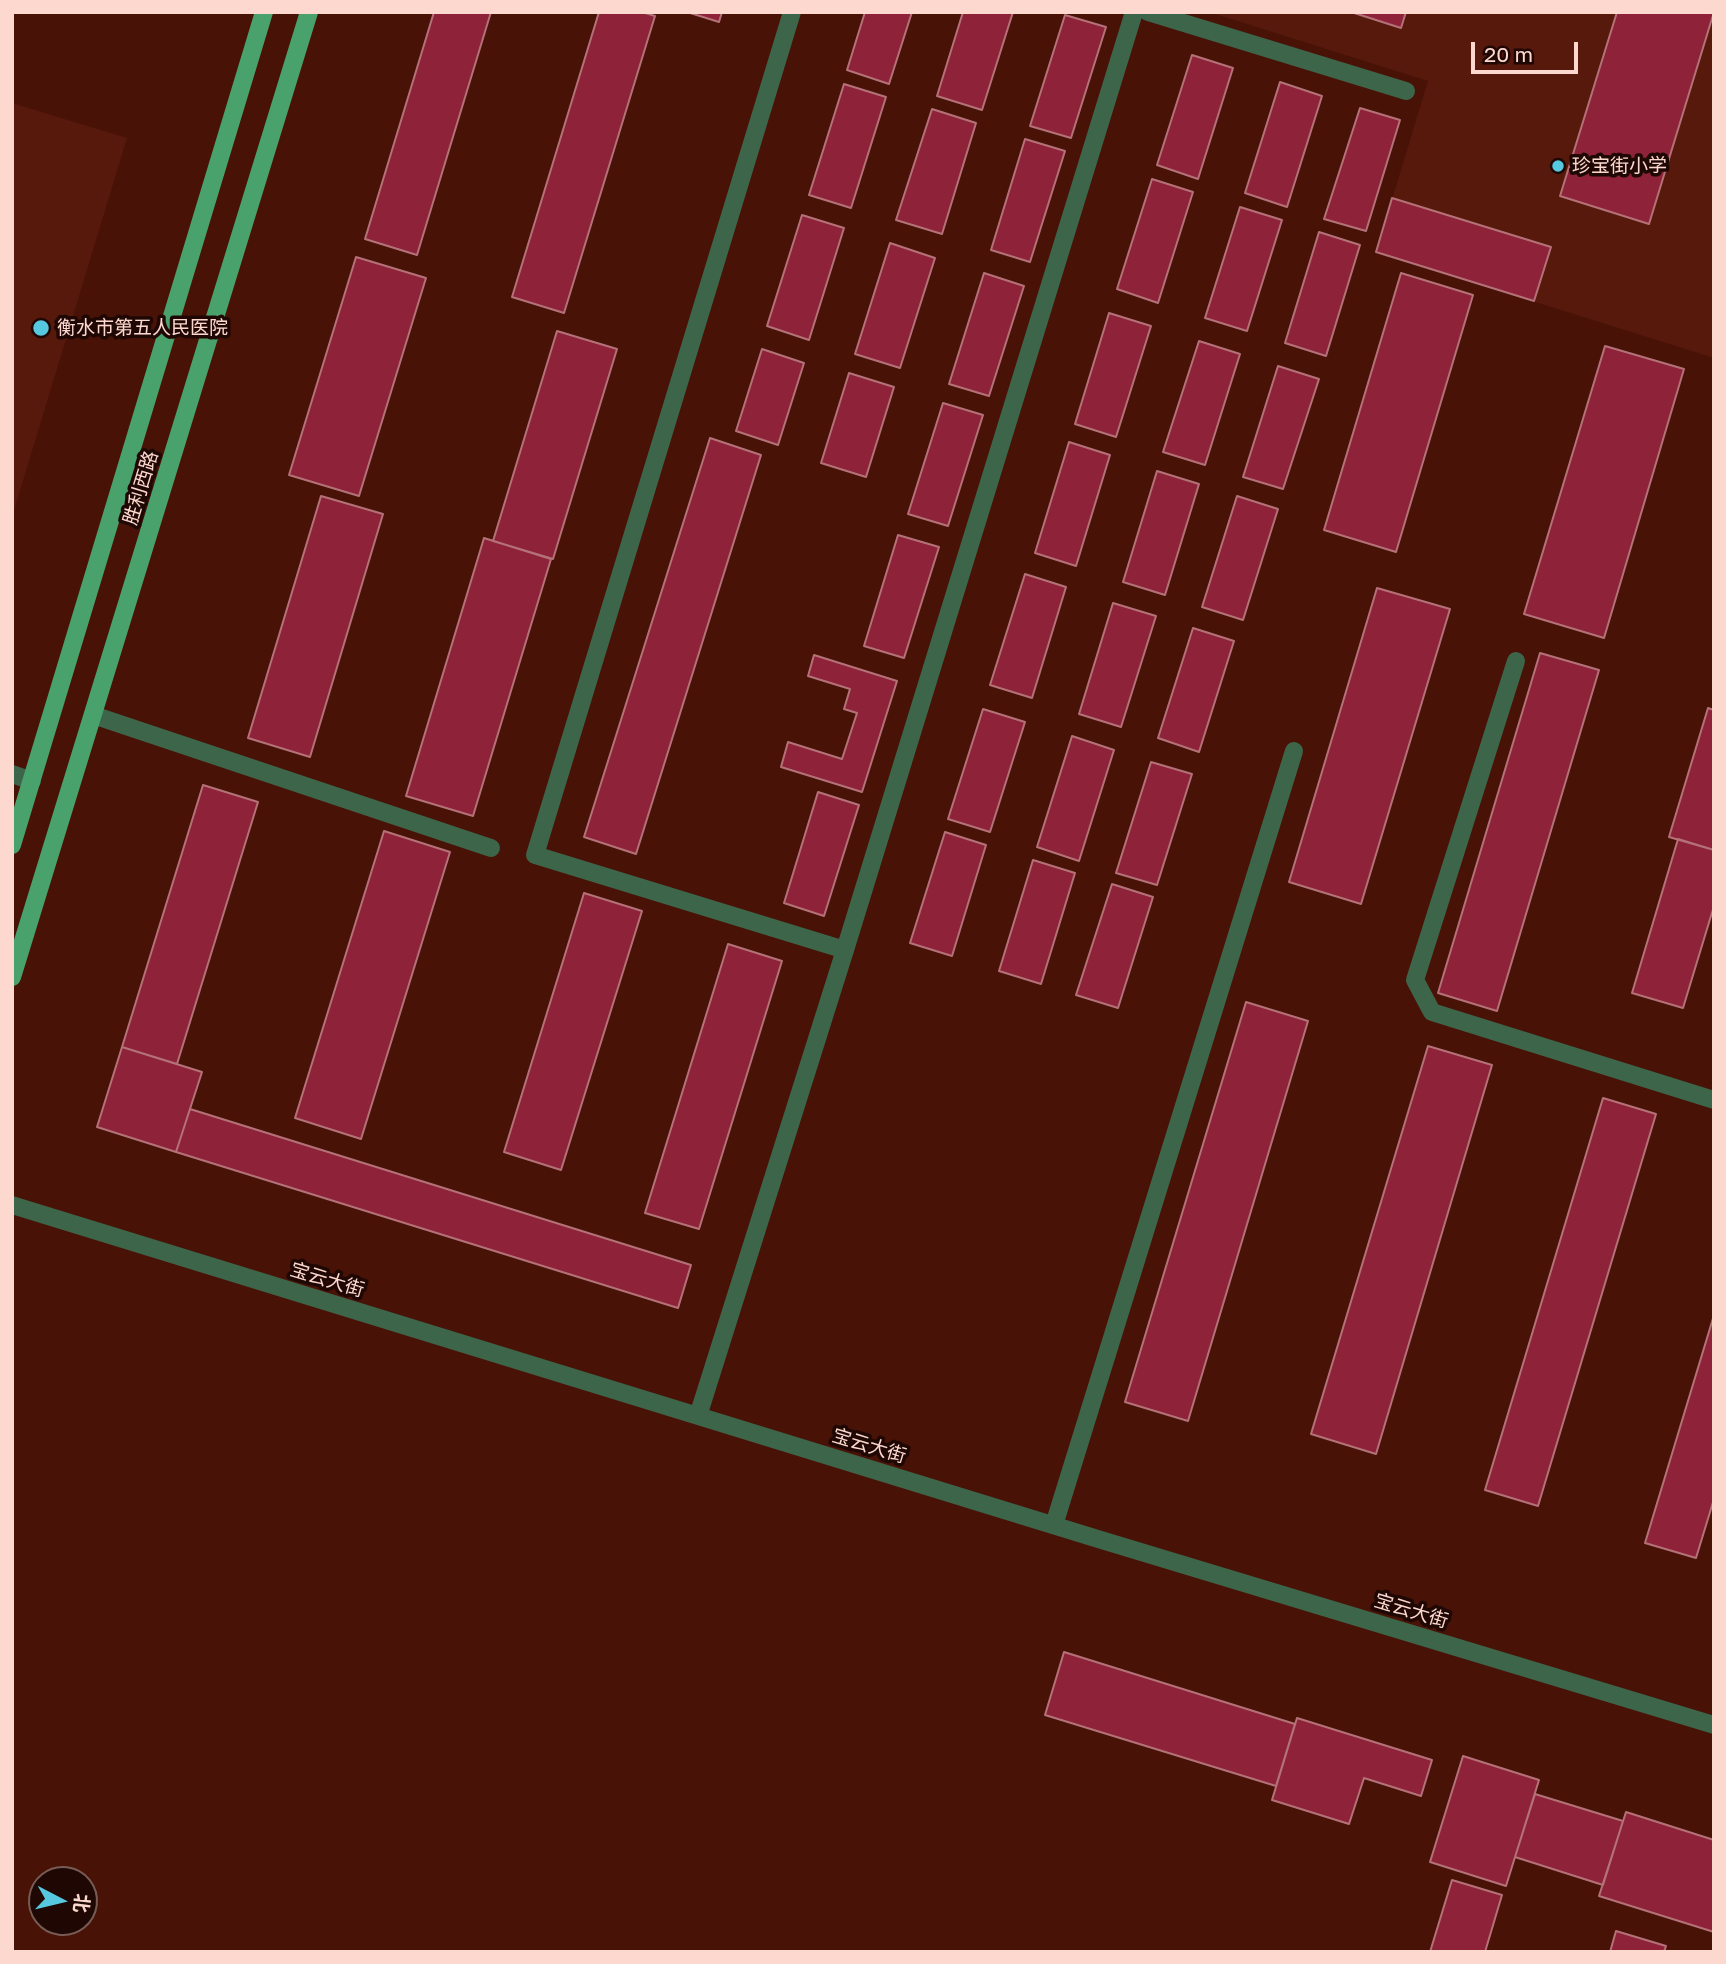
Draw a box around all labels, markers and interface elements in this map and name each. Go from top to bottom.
scale bar [1474,28,1581,72]
text: 20 m [1484,41,1533,67]
place label: 珍宝街小学 [1572,155,1667,177]
marker: 珍宝街小学 [1550,158,1566,174]
place label: 衡水市第五人民医院 [57,317,228,339]
marker: 衡水市第五人民医院 [31,318,51,338]
street label: 胜利西路 [119,448,163,528]
street label: 宝云大街 [287,1258,367,1302]
street label: 宝云大街 [829,1424,909,1468]
street label: 宝云大街 [1371,1589,1451,1633]
north arrow [28,1866,98,1936]
text: 北 [70,1893,95,1914]

